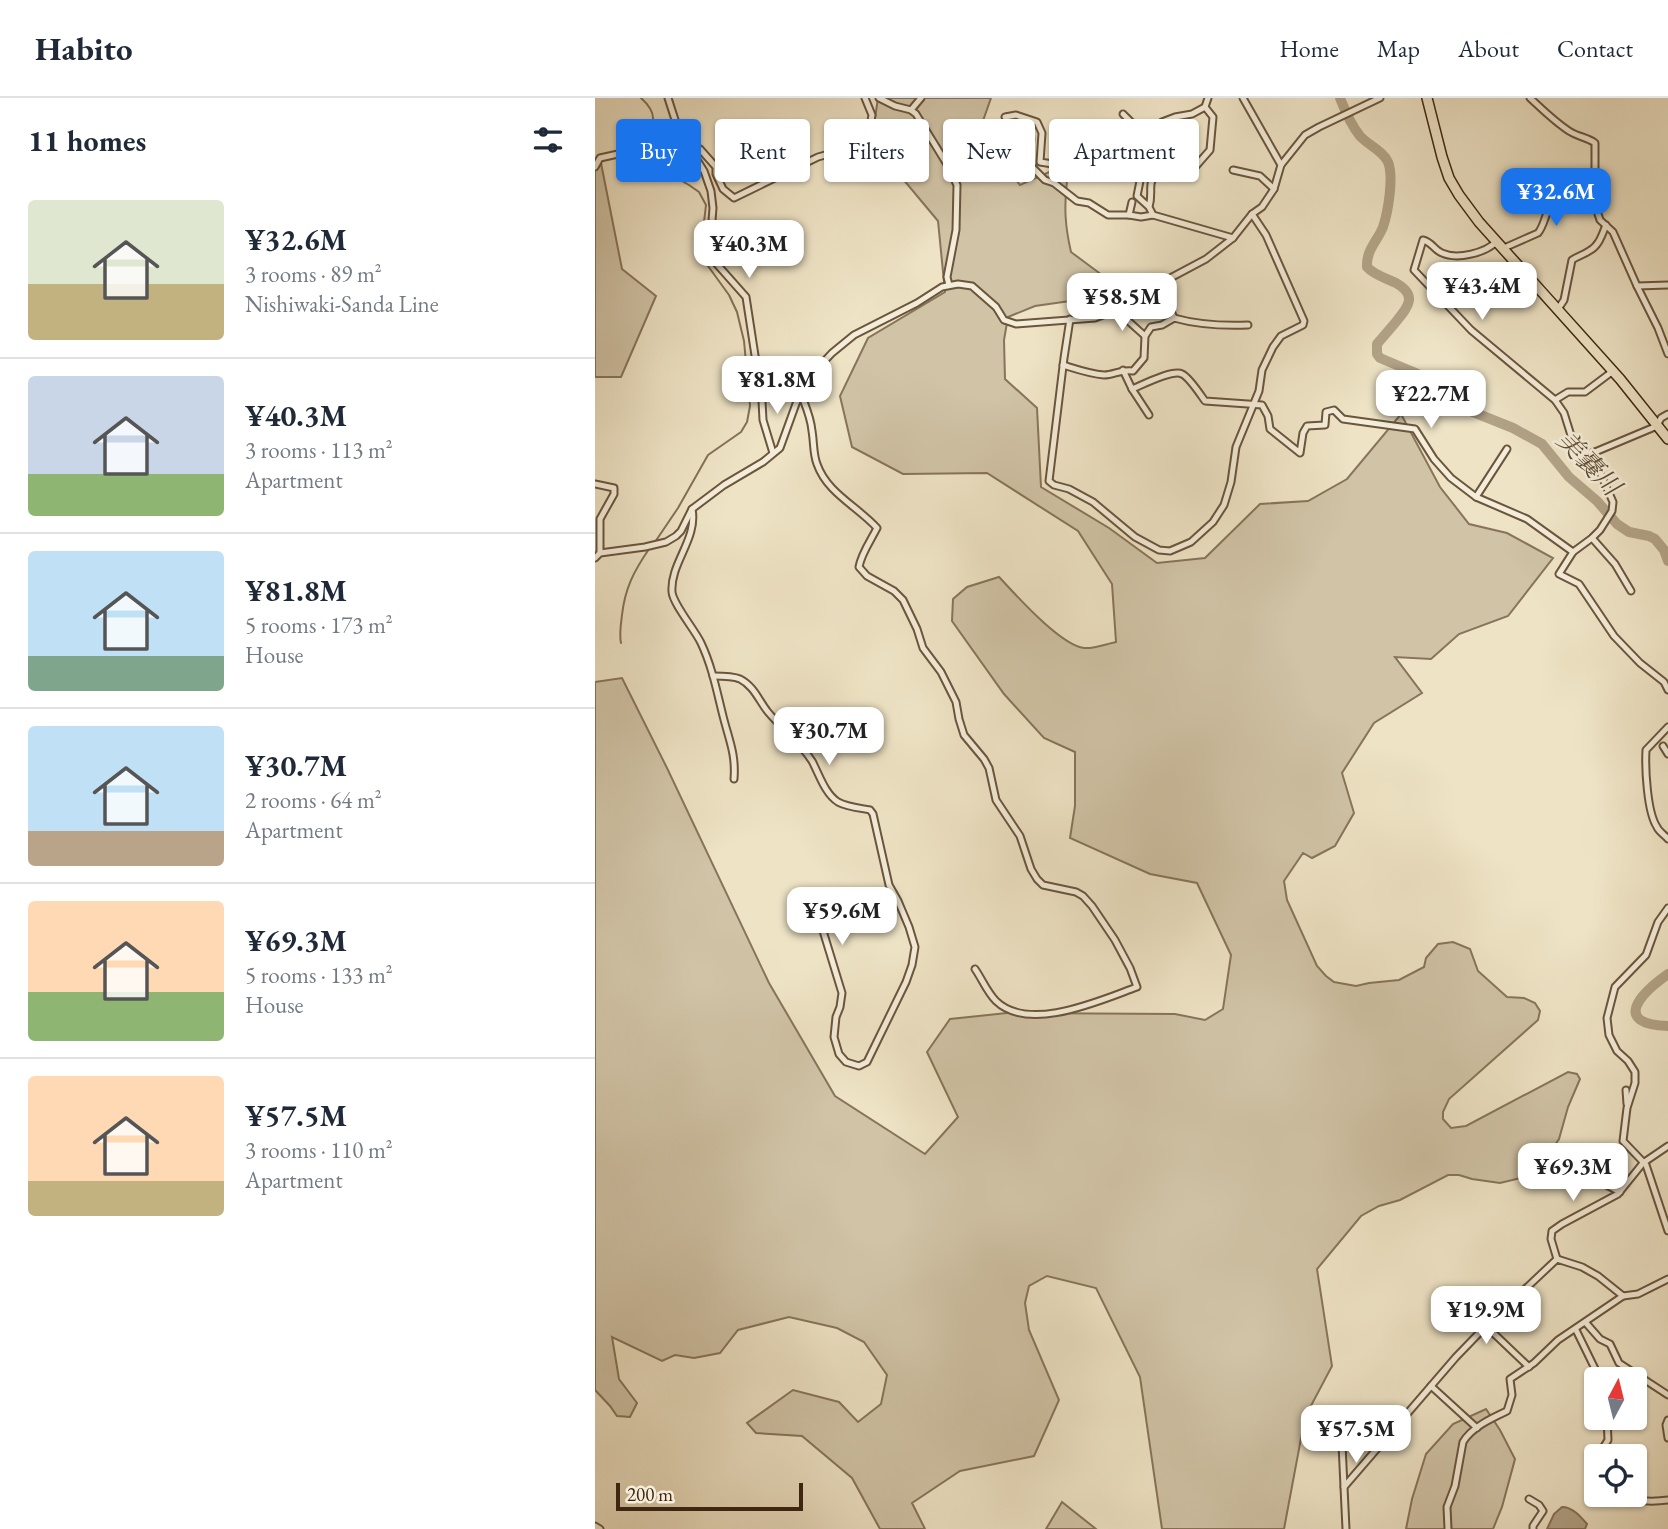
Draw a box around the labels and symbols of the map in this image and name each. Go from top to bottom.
pin: ¥32.6M [1499,169,1613,228]
pin: ¥40.3M [692,220,806,280]
pin: ¥43.4M [1425,262,1539,322]
pin: ¥58.5M [1065,274,1179,333]
pin: ¥81.8M [720,356,834,416]
pin: ¥22.7M [1374,370,1488,430]
water label: 美嚢川 [1550,423,1630,505]
pin: ¥30.7M [772,708,886,767]
pin: ¥59.6M [785,888,899,947]
pin: ¥69.3M [1516,1144,1630,1203]
pin: ¥19.9M [1429,1286,1543,1346]
north arrow [1584,1367,1647,1430]
pin: ¥57.5M [1299,1406,1413,1465]
scale bar [616,1480,803,1512]

